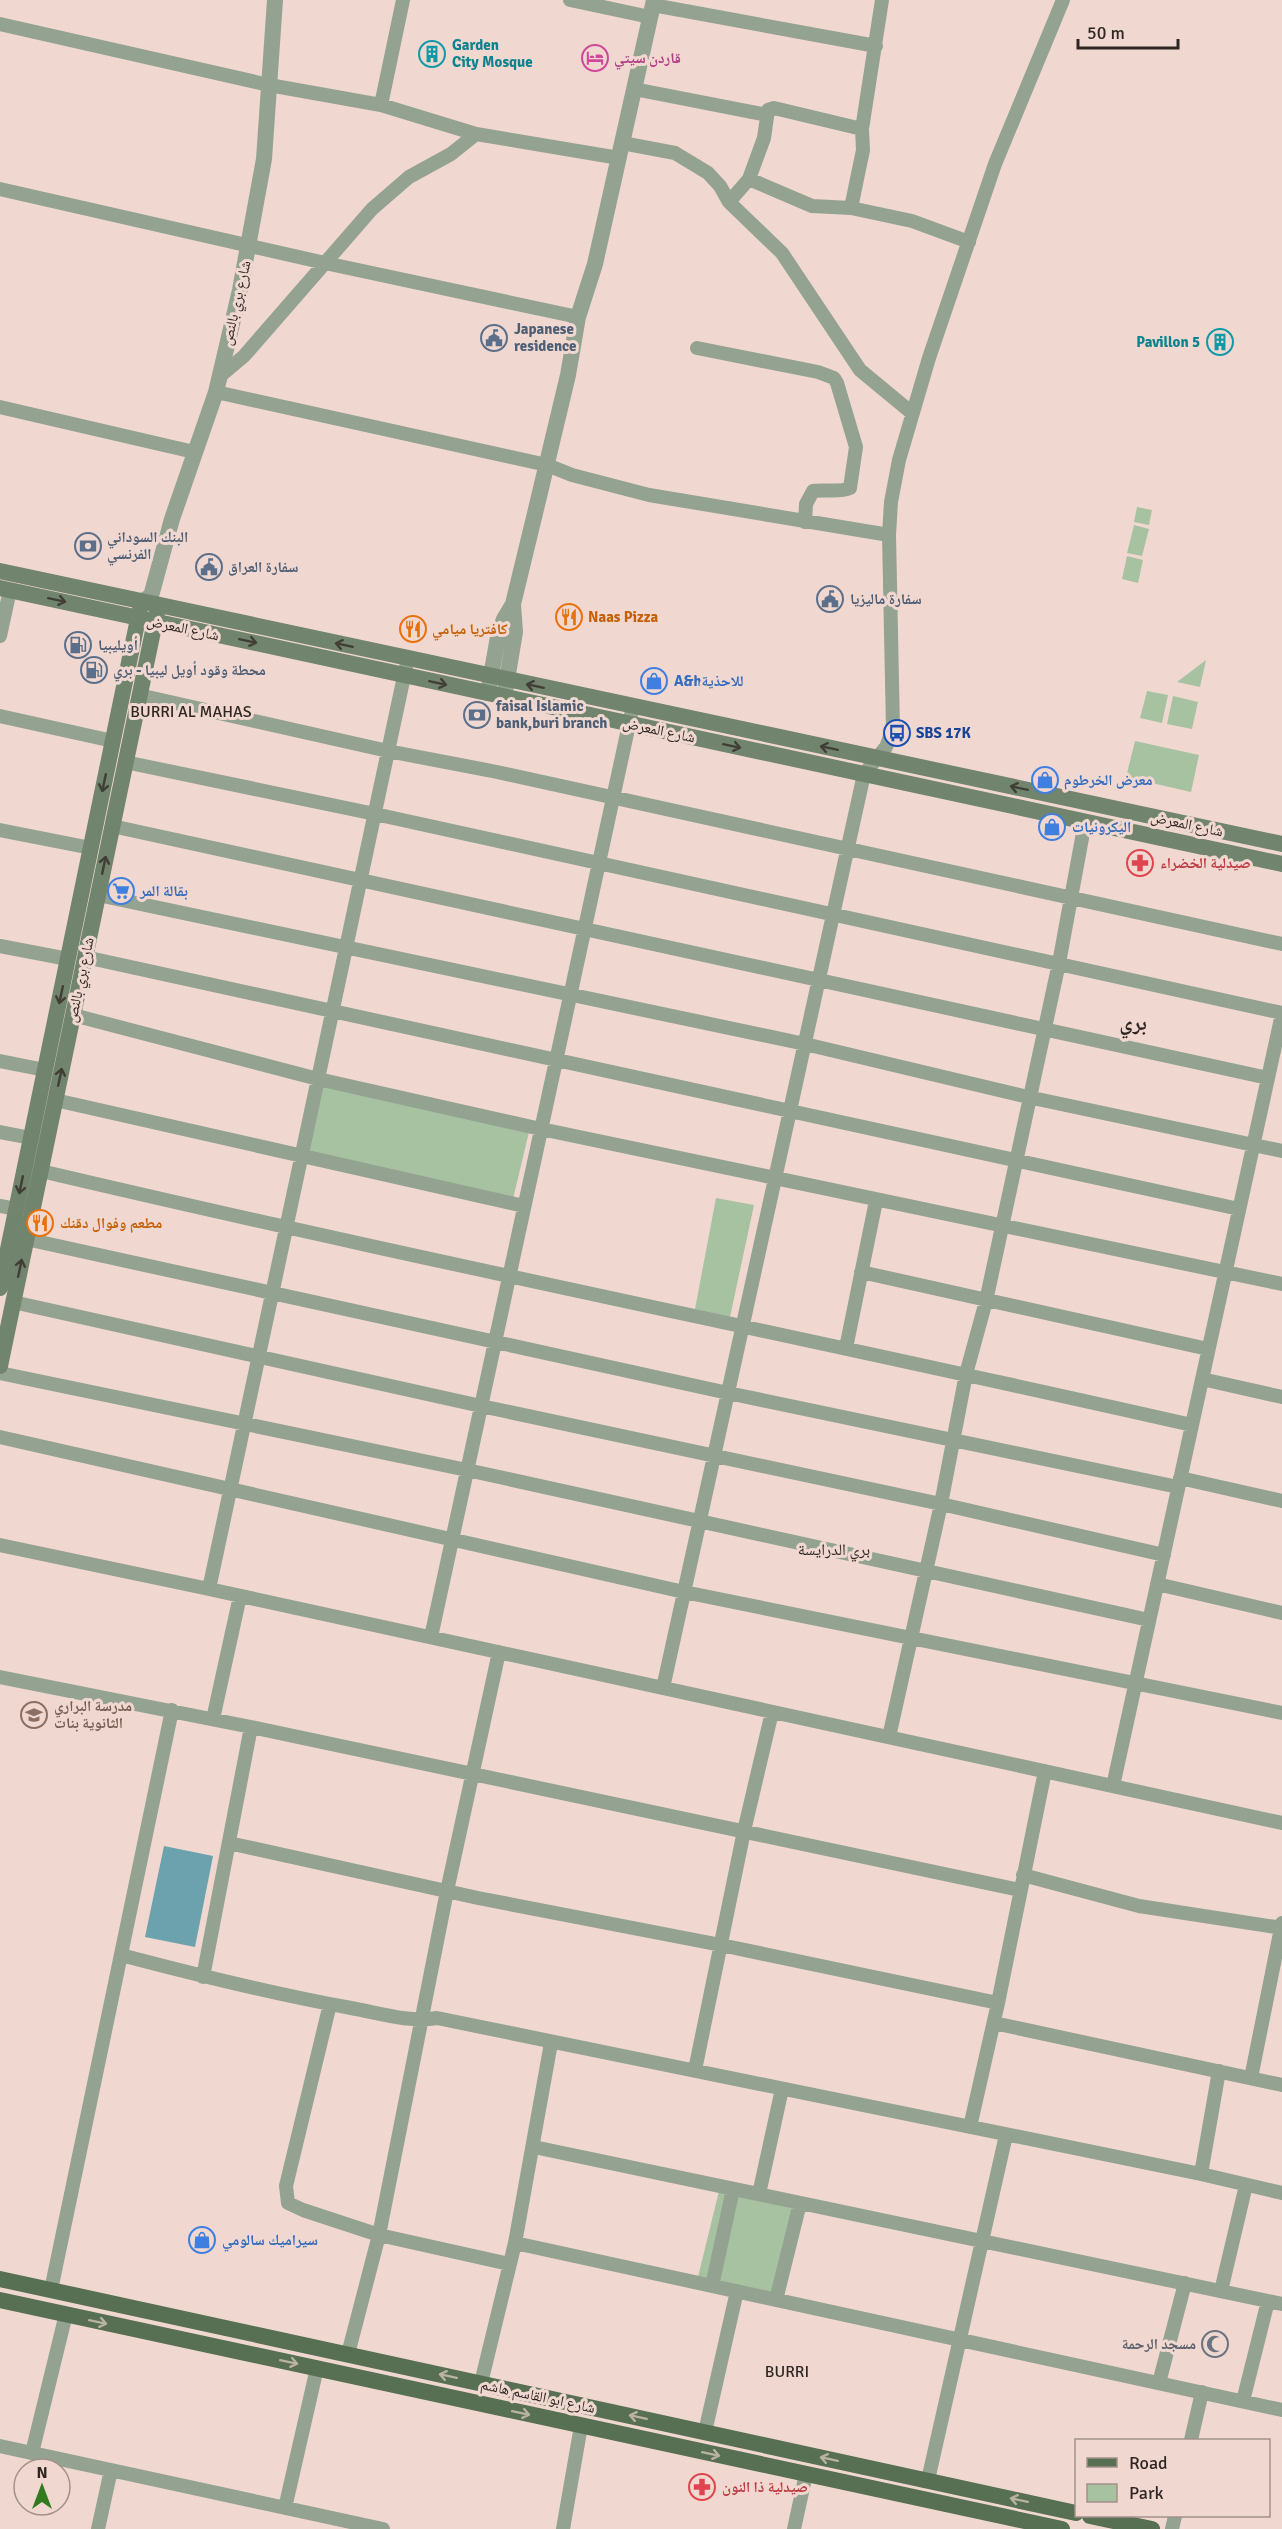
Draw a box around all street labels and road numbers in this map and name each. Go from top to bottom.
street label: شارع بري بالنص [217,259,257,348]
street label: شارع المعرض [145,612,221,645]
street label: شارع المعرض [621,714,697,747]
street label: شارع المعرض [1149,808,1225,841]
street label: شارع بري بالنص [62,936,101,1025]
street label: شارع ابو القاسم هاشم [479,2375,597,2418]

